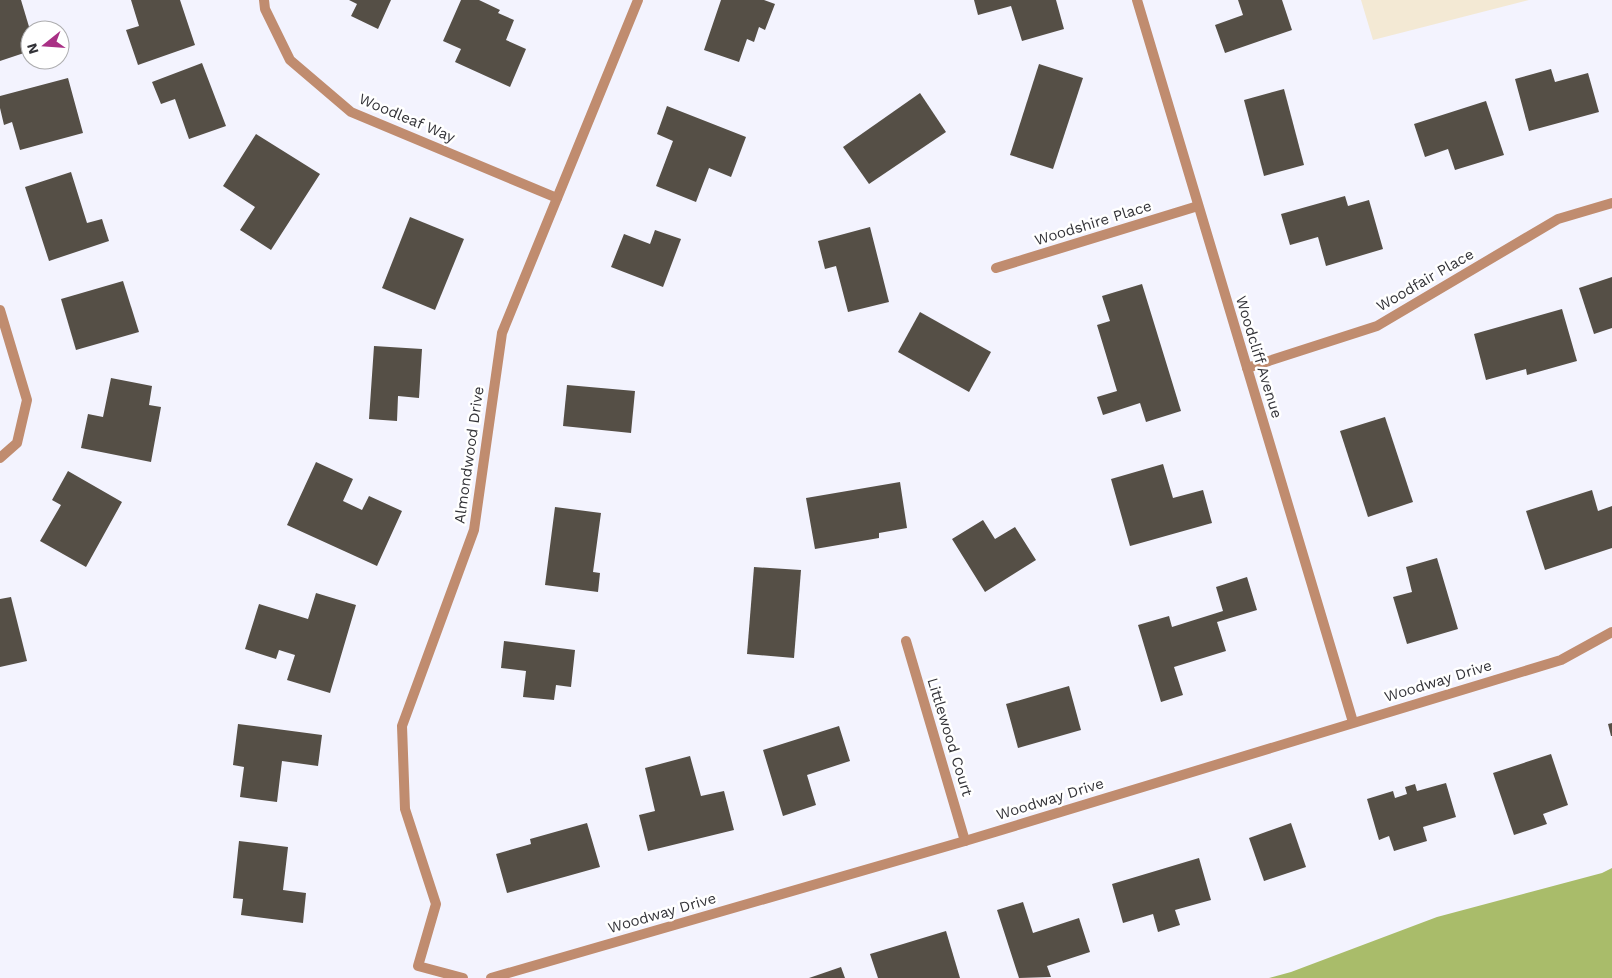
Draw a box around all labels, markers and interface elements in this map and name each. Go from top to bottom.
north arrow [20,20,70,70]
text: N [23,42,42,56]
street label: Woodleaf Way [356,90,458,146]
street label: Woodshire Place [1032,197,1154,249]
street label: Woodfair Place [1373,245,1477,315]
street label: Woodcliff Avenue [1232,294,1286,420]
street label: Almondwood Drive [450,385,488,525]
street label: Woodway Drive [1382,656,1494,706]
street label: Littlewood Court [923,676,977,799]
street label: Woodway Drive [994,774,1106,824]
street label: Woodway Drive [606,889,718,937]

